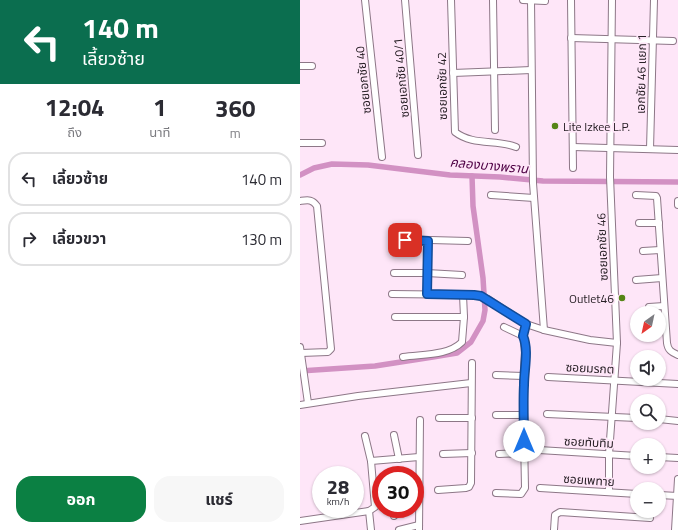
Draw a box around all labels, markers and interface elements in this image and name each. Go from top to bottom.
text: 140 m [82,6,159,49]
icon: left [16,16,68,68]
street label: เอกชัย 46 แยก 1 [631,34,651,114]
street label: ซอยเอกชัย 40/1 [388,37,414,119]
text: เลี้ยวซ้าย [82,45,145,72]
street label: ซอยเอกชัย 40 [350,45,376,115]
street label: ซอยเอกชัย 42 [432,52,452,120]
text: 12:04 [45,89,105,125]
text: 1 [153,89,167,125]
text: 360 [215,90,255,126]
place label: Lite Izkee L.P. [563,117,630,136]
marker: Lite Izkee L.P. [550,121,560,131]
text: ถึง [67,122,82,142]
text: นาที [149,122,170,142]
text: m [230,123,241,143]
water label: คลองบางพราน [449,152,530,178]
text: เลี้ยวซ้าย [52,167,108,190]
icon: left [18,168,40,190]
text: 140 m [241,168,282,191]
street label: ซอยเอกชัย 46 [591,212,613,281]
pin [388,223,422,257]
text: เลี้ยวขวา [52,227,106,250]
icon: right [18,228,40,250]
text: 130 m [241,228,282,251]
icon: arrive [394,229,416,251]
place label: Outlet46 [569,289,614,308]
marker: Outlet46 [617,293,627,303]
north arrow [630,306,666,342]
map controls [630,306,666,518]
button: sound [630,350,666,386]
street label: ซอยมรกต [565,357,615,379]
button: search [630,394,666,430]
position arrow [503,420,545,462]
street label: ซอยทับทิม [564,431,614,453]
button: + [630,438,666,474]
speed limit sign: 30 [372,466,424,518]
street label: ซอยเพทาย [563,469,615,491]
text: 28 [327,471,349,502]
button: ออก [16,476,146,522]
button: แชร์ [154,476,284,522]
button: − [630,482,666,518]
text: km/h [327,494,349,509]

